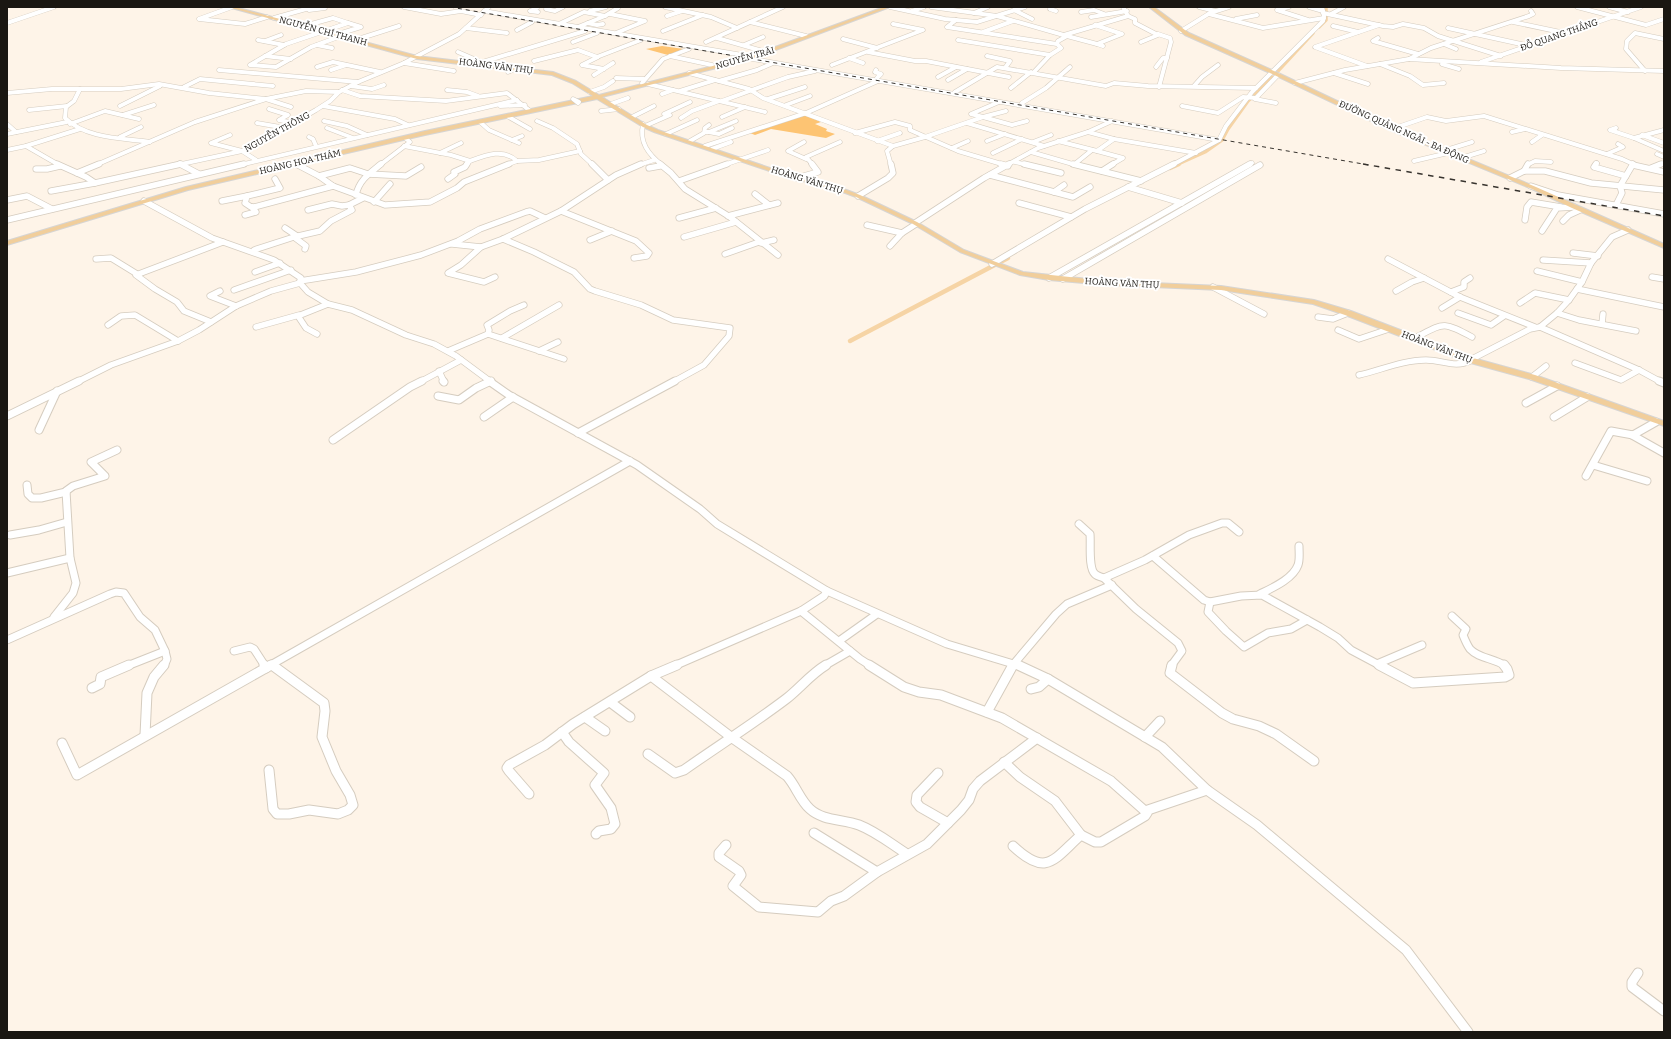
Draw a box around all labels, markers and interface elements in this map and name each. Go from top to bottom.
street label: NGUYỄN CHÍ THANH [278,12,369,48]
street label: ĐỖ QUANG THẮNG [1518,15,1599,53]
street label: NGUYỄN TRÃI [714,43,776,71]
street label: HOÀNG VĂN THỤ [458,55,534,77]
street label: ĐƯỜNG QUẢNG NGÃI - BA ĐỘNG [1337,98,1471,166]
street label: NGUYỄN THÔNG [242,108,312,154]
street label: HOÀNG HOA THÁM [258,146,342,176]
street label: HOÀNG VĂN THỤ [770,162,845,197]
street label: HOÀNG VĂN THỤ [1084,274,1160,291]
street label: HOÀNG VĂN THỤ [1400,327,1475,366]

